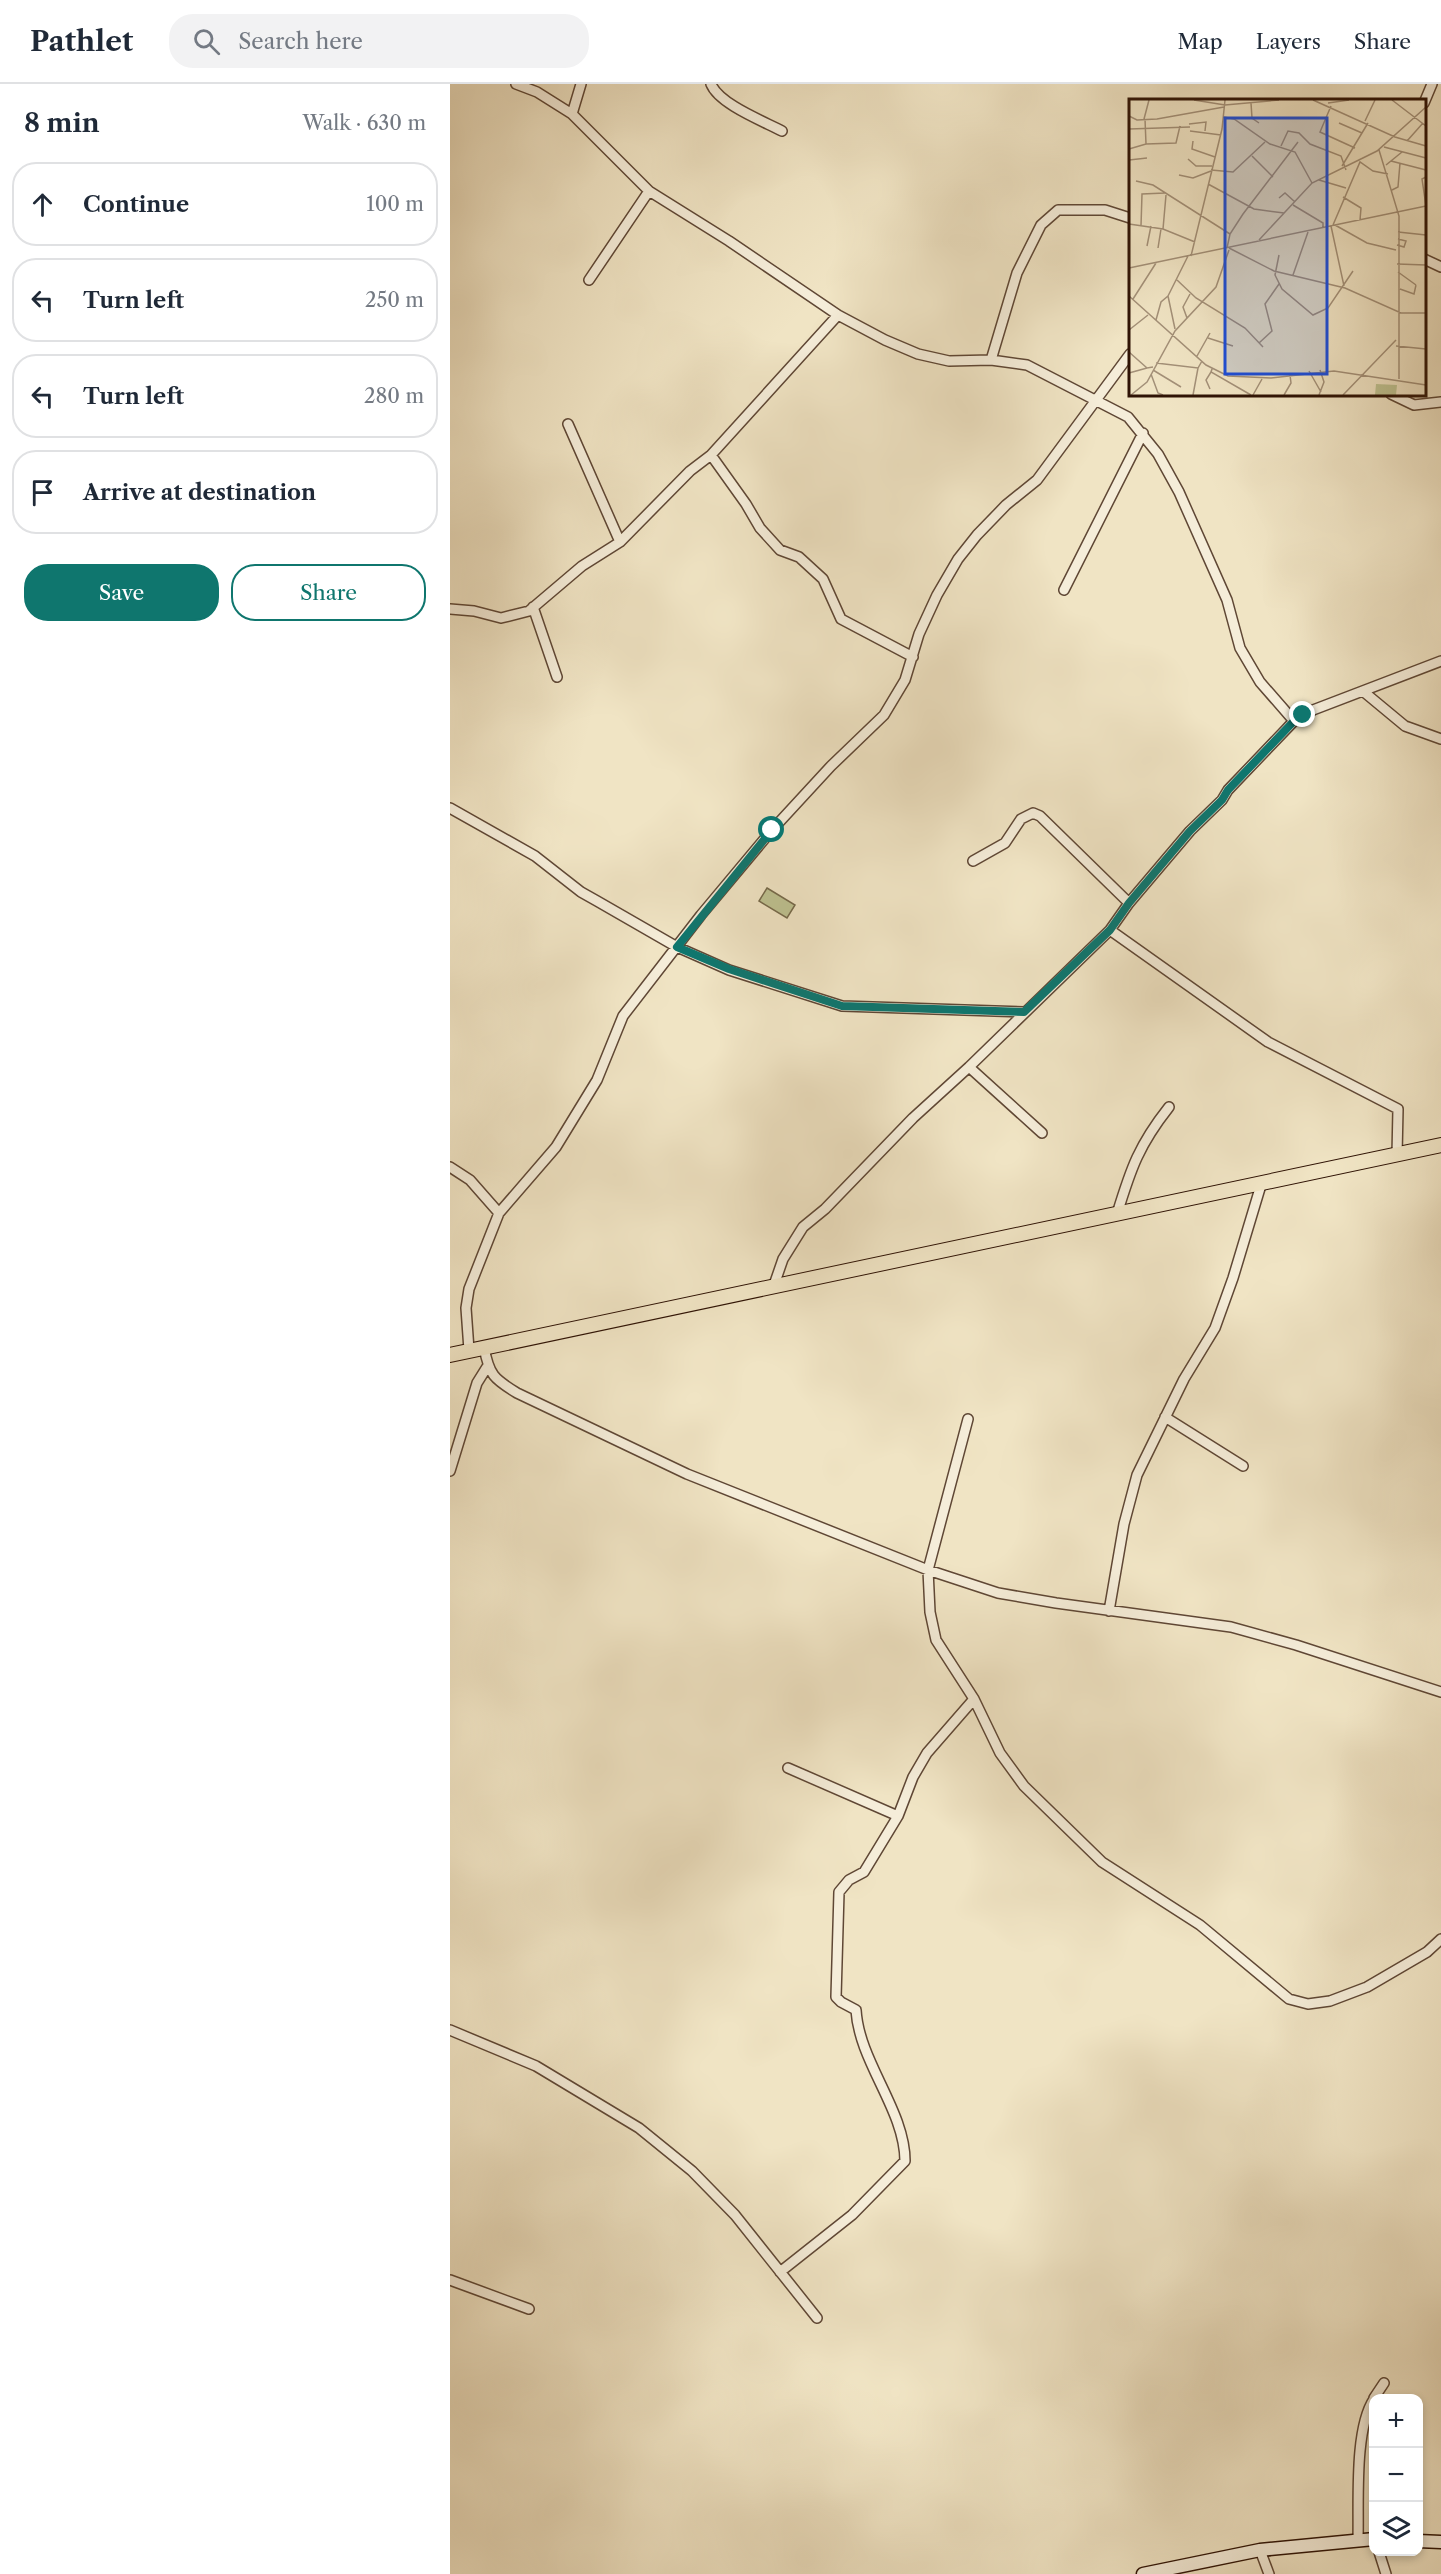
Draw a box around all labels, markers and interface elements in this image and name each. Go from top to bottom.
search box [169,14,589,68]
text: Pathlet [30,24,133,58]
icon: search [190,25,223,58]
text: Search here [238,28,363,55]
text: Map [1178,29,1223,54]
text: Layers [1256,29,1321,54]
text: Share [1354,29,1411,54]
inset map [1129,99,1426,396]
text: 8 min [24,107,100,139]
text: Walk · 630 m [303,111,426,135]
icon: ahead [26,188,59,221]
text: Continue [83,191,189,218]
text: 100 m [366,192,424,216]
icon: left [26,284,59,317]
text: Turn left [83,287,184,314]
text: 250 m [365,288,424,312]
icon: left [26,380,59,413]
text: Turn left [83,383,184,410]
text: 280 m [364,384,424,408]
icon: arrive [26,476,59,509]
text: Arrive at destination [83,479,316,506]
button: Save [24,564,219,621]
button: Share [231,564,426,621]
route end [1289,701,1315,727]
route start [758,816,784,842]
map controls [1369,2394,1423,2556]
button: + [1369,2394,1423,2448]
button: − [1369,2448,1423,2502]
button: layers [1369,2502,1423,2556]

